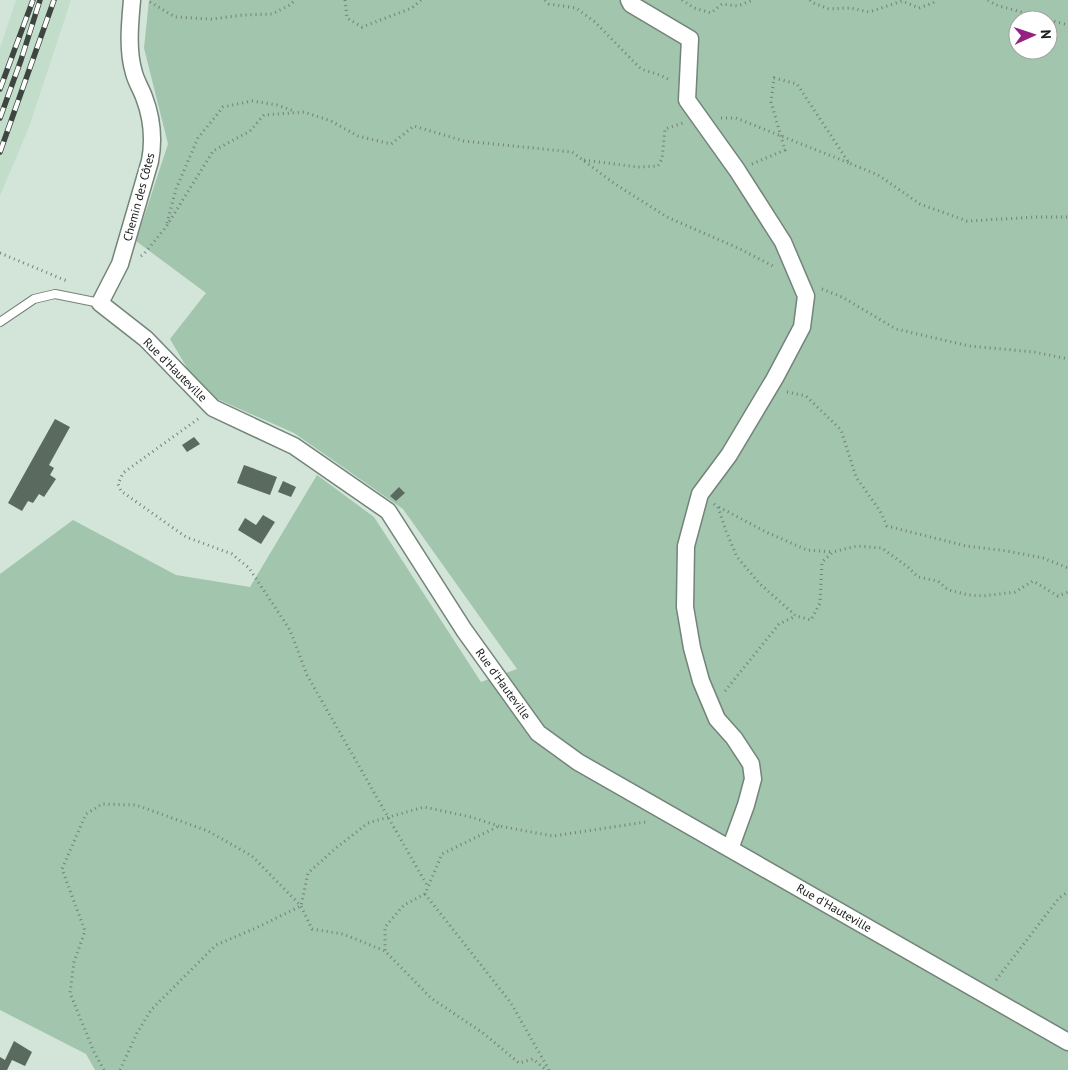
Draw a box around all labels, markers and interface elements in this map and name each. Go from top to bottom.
north arrow [1008,10,1058,60]
text: N [1037,29,1055,39]
street label: Chemin des Côtes [119,151,158,243]
street label: Rue d'Hauteville [140,335,210,405]
street label: Rue d'Hauteville [473,645,534,722]
street label: Rue d'Hauteville [794,880,874,935]

